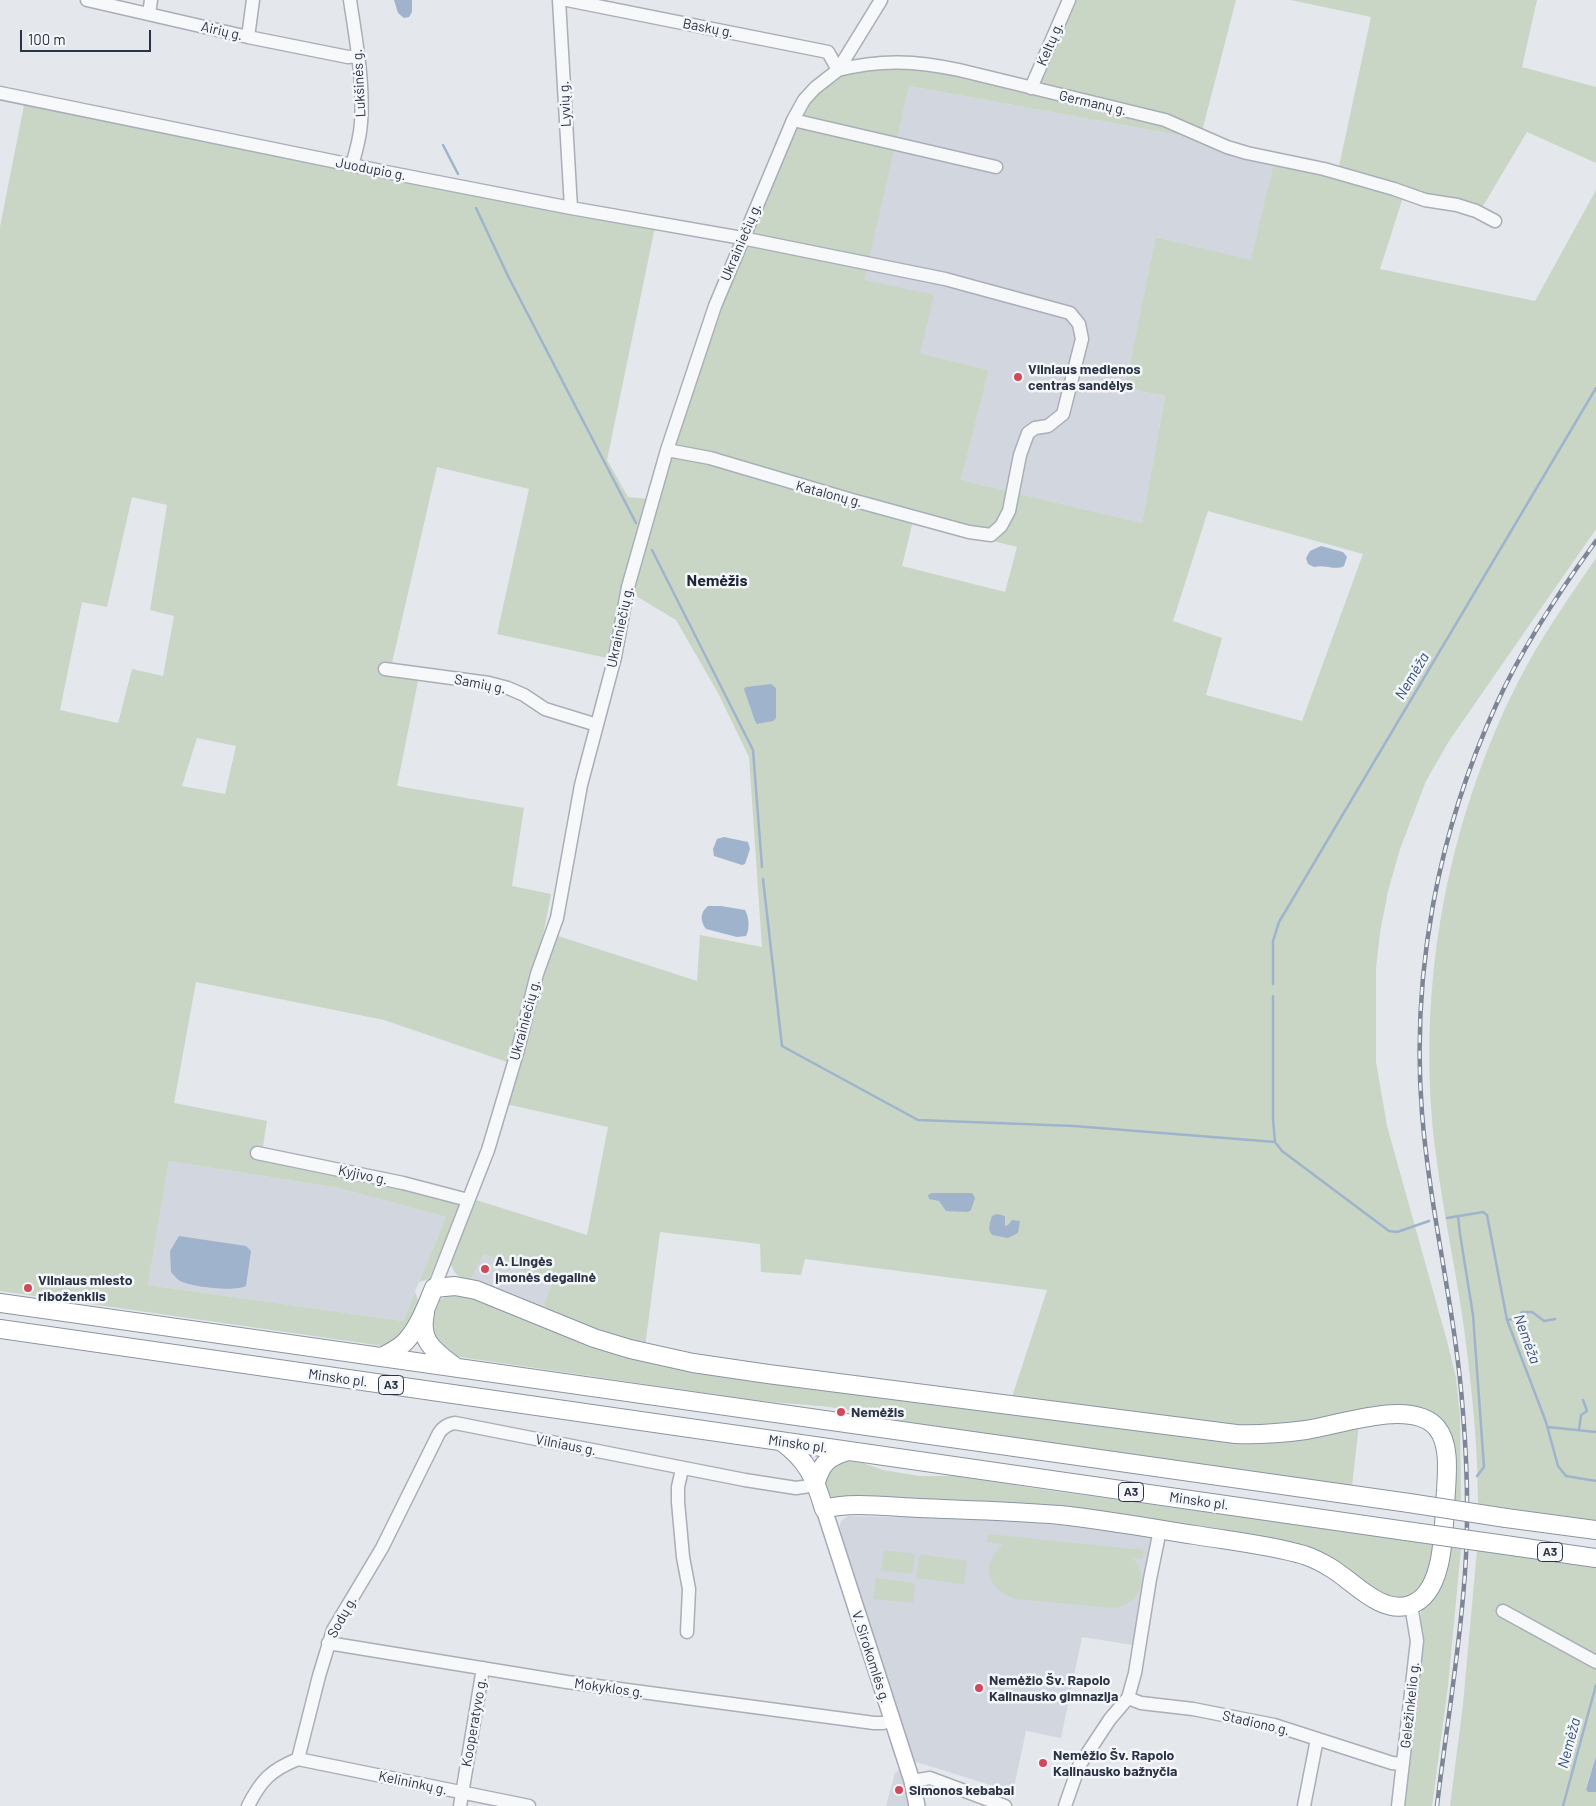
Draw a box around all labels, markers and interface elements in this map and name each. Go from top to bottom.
street label: Baskų g. [681,15,735,41]
street label: Airių g. [199,18,245,44]
scale bar [22,20,154,52]
street label: Keltų g. [1033,20,1067,68]
text: 100 m [28,30,66,48]
street label: Lukšinės g. [349,48,369,118]
street label: Lyvių g. [555,80,575,128]
street label: Germanų g. [1057,87,1129,119]
street label: Juodupio g. [334,154,408,184]
street label: Ukrainiečių g. [717,201,765,283]
place label: Vilniaus medienos centras sandėlys [1028,361,1141,394]
marker: Vilniaus medienos centras sandėlys [1012,371,1024,383]
street label: Katalonų g. [794,477,864,511]
district label: Nemėžis [687,571,747,591]
street label: Ukrainiečių g. [603,585,637,669]
water label: Nemėža [1391,649,1433,703]
street label: Samių g. [453,671,507,697]
street label: Ukrainiečių g. [506,978,544,1062]
street label: Kyjivo g. [337,1162,389,1188]
place label: A. Lingės įmonės degalinė [495,1253,596,1285]
marker: A. Lingės įmonės degalinė [479,1263,491,1275]
place label: Vilniaus miesto riboženklis [38,1272,133,1304]
marker: Vilniaus miesto riboženklis [22,1282,34,1294]
water label: Nemėža [1510,1312,1544,1366]
street label: Minsko pl. [307,1366,369,1390]
road number: A3 [378,1376,404,1394]
place label: Nemėžis [851,1404,904,1420]
marker: Nemėžis [835,1406,847,1418]
street label: Vilniaus g. [534,1431,598,1459]
street label: Minsko pl. [767,1432,829,1456]
road number: A3 [1118,1482,1144,1501]
street label: Minsko pl. [1168,1489,1230,1513]
road number: A3 [1538,1542,1562,1561]
street label: Sodų g. [324,1593,360,1641]
street label: V. Sirokomlės g. [848,1609,894,1705]
street label: Geležinkelio g. [1397,1661,1423,1749]
place label: Nemėžio Šv. Rapolo Kalinausko gimnazija [989,1672,1118,1704]
street label: Mokyklos g. [573,1675,645,1701]
street label: Kooperatyvo g. [458,1676,490,1768]
marker: Nemėžio Šv. Rapolo Kalinausko gimnazija [973,1682,985,1694]
street label: Stadiono g. [1221,1707,1291,1739]
water label: Nemėža [1554,1716,1584,1770]
place label: Nemėžio Šv. Rapolo Kalinausko bažnyčia [1053,1747,1177,1780]
marker: Nemėžio Šv. Rapolo Kalinausko bažnyčia [1037,1757,1049,1769]
street label: Kelininkų g. [377,1768,449,1798]
place label: Simonos kebabai [909,1782,1014,1798]
marker: Simonos kebabai [893,1784,905,1796]

